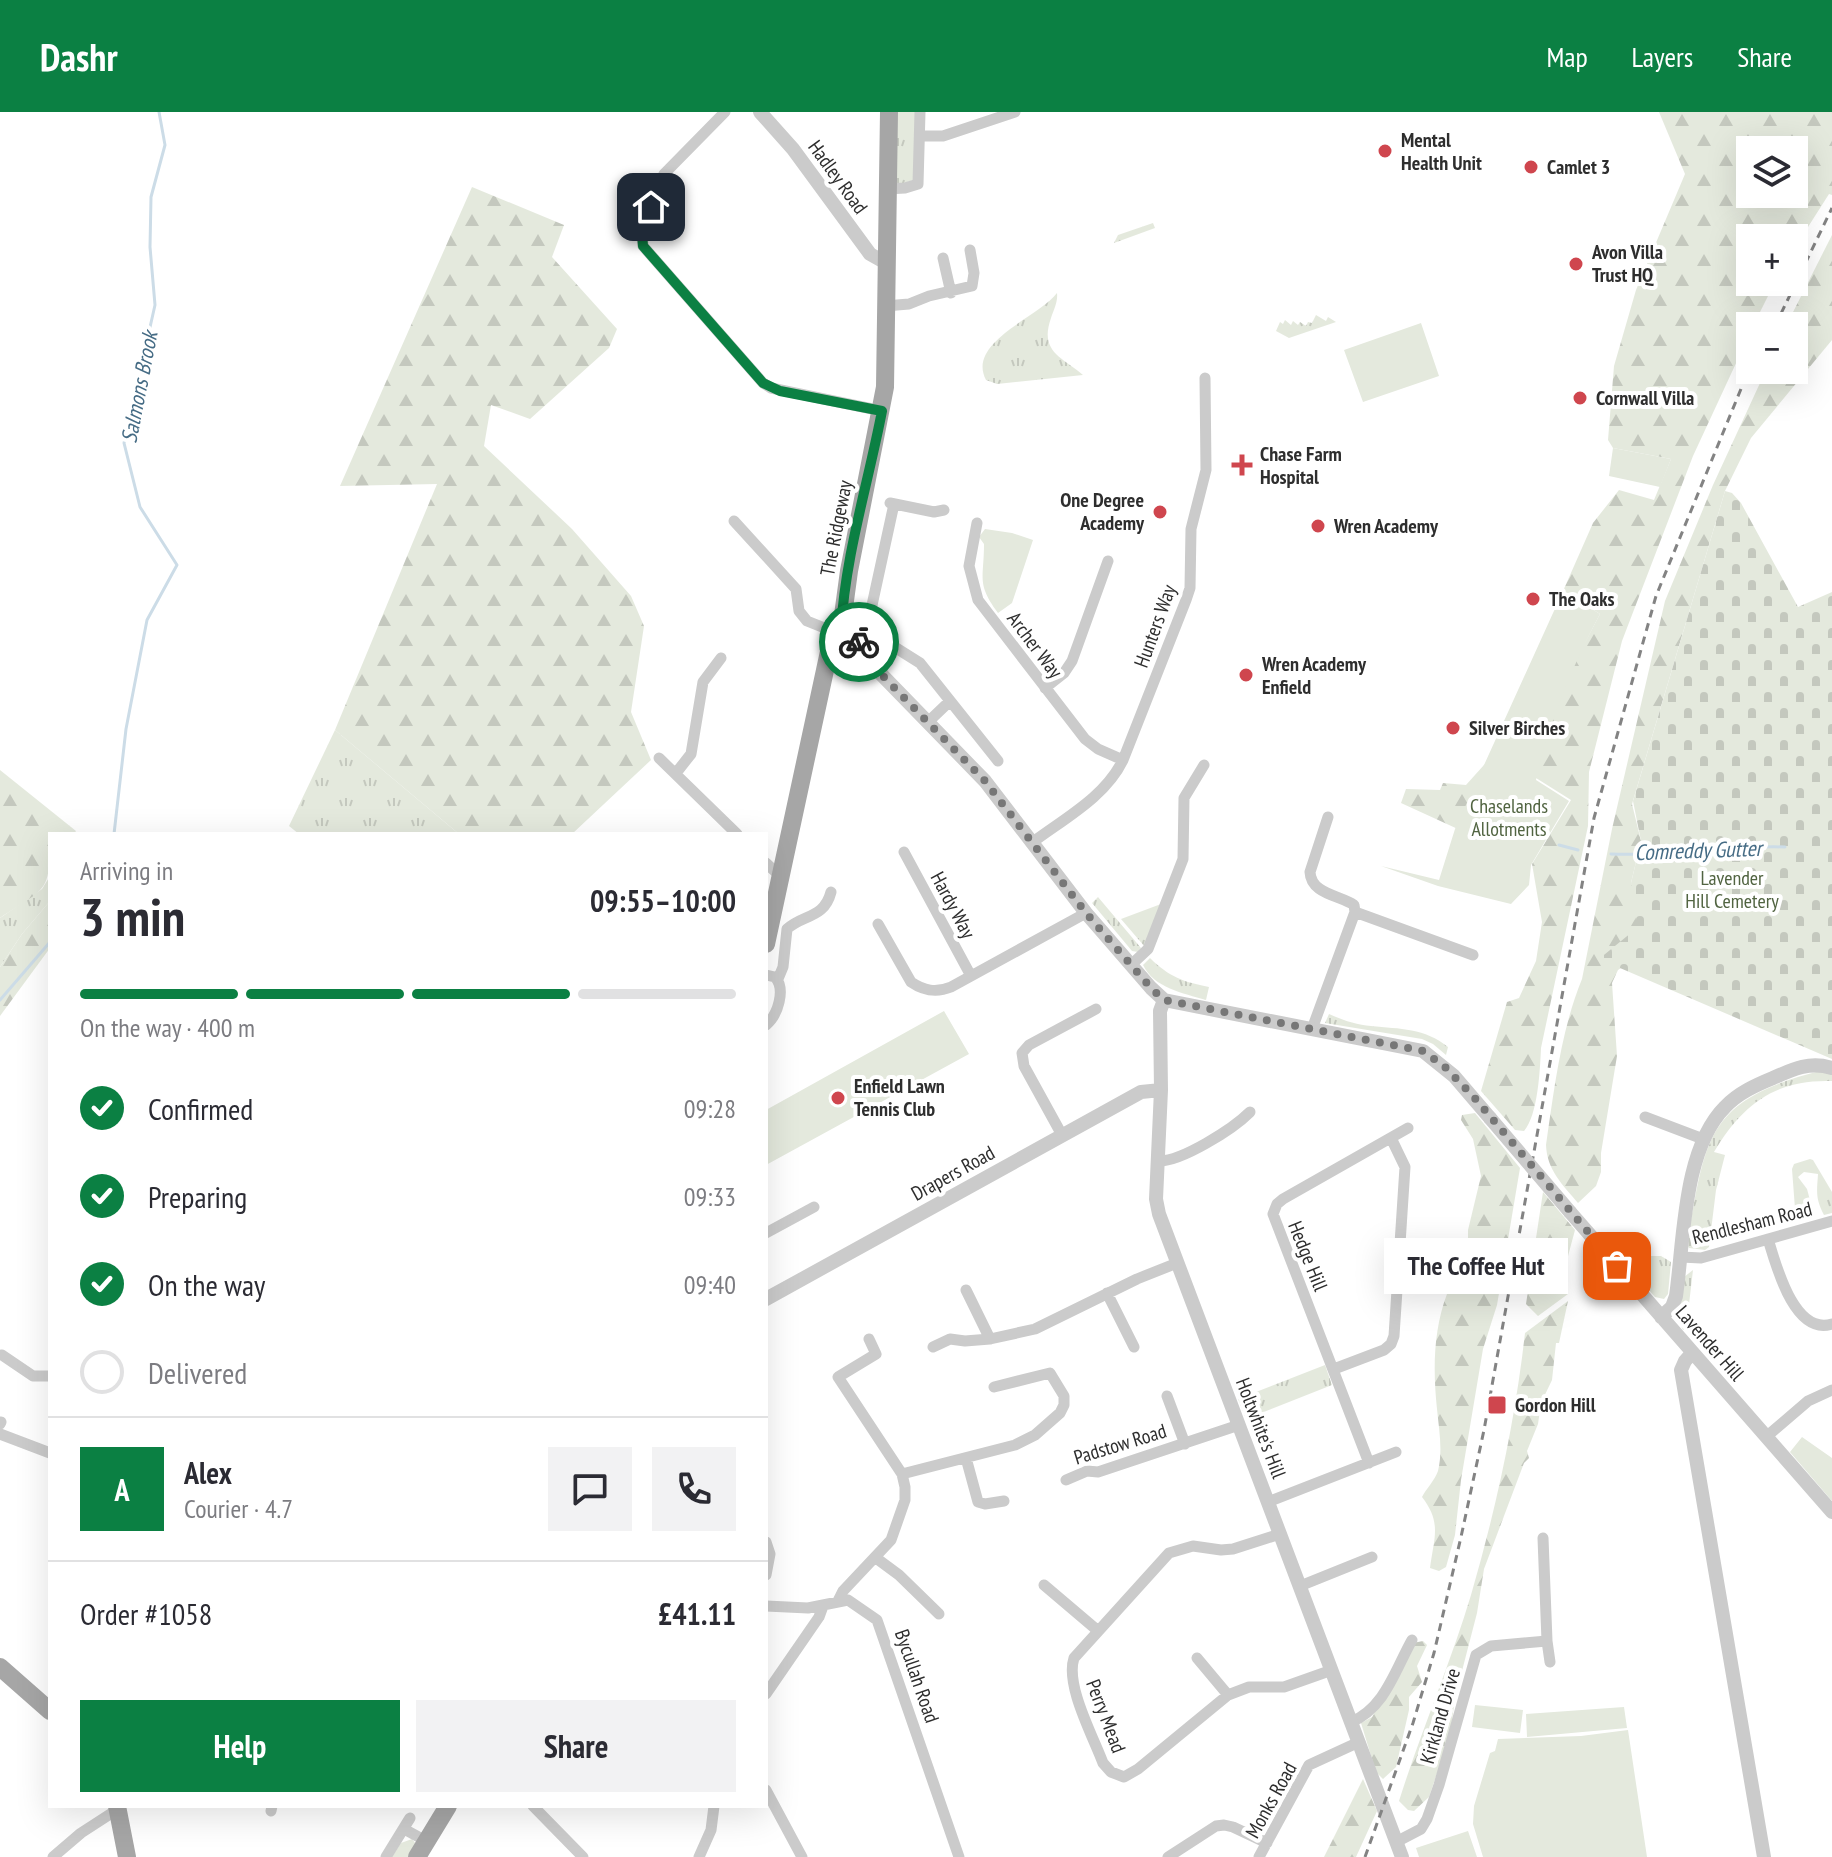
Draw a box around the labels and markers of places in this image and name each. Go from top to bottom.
place label: Mental Health Unit [1401,127,1482,176]
marker: Mental Health Unit [1376,142,1394,160]
place label: Camlet 3 [1547,154,1610,180]
marker: Camlet 3 [1522,158,1540,176]
pin [617,173,685,241]
place label: Avon Villa Trust HQ [1591,239,1663,288]
marker: Avon Villa Trust HQ [1567,255,1585,273]
place label: Cornwall Villa [1596,385,1694,411]
marker: Cornwall Villa [1571,389,1589,407]
place label: Chase Farm Hospital [1260,441,1342,490]
marker: Chase Farm Hospital [1231,454,1253,476]
place label: One Degree Academy [1060,487,1145,536]
marker: One Degree Academy [1151,503,1169,521]
place label: Wren Academy [1333,513,1439,539]
marker: Wren Academy [1309,517,1327,535]
place label: The Oaks [1549,586,1614,612]
marker: The Oaks [1524,590,1542,608]
place label: Wren Academy Enfield [1261,651,1367,700]
marker: Wren Academy Enfield [1237,666,1255,684]
place label: Silver Birches [1469,715,1565,741]
marker: Silver Birches [1444,719,1462,737]
place label: Enfield Lawn Tennis Club [854,1073,945,1122]
marker: Enfield Lawn Tennis Club [829,1089,847,1107]
pin [1583,1232,1651,1300]
callout: The Coffee Hut [1385,1238,1569,1294]
place label: Gordon Hill [1515,1392,1596,1418]
marker: Gordon Hill [1486,1394,1508,1416]

